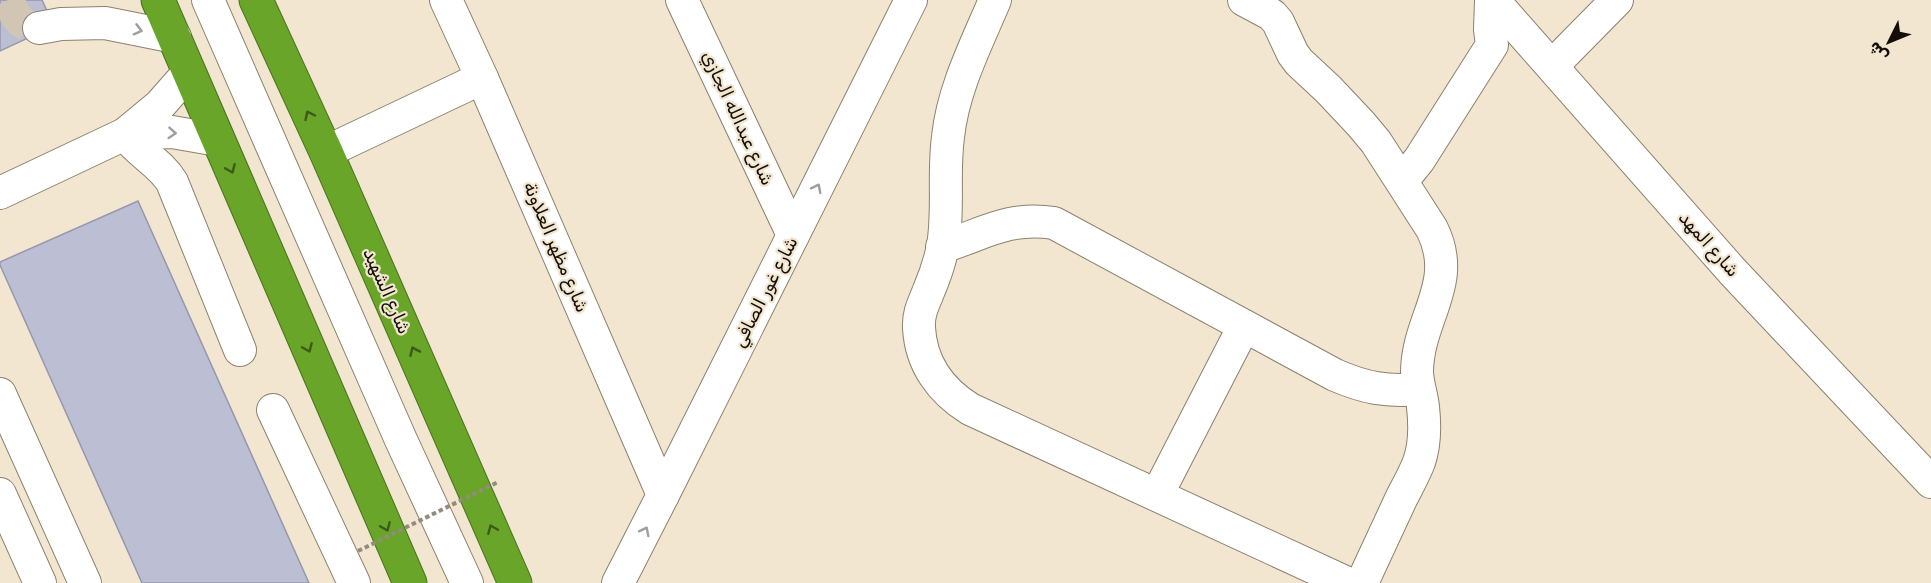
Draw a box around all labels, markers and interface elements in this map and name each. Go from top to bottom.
north arrow [1859,12,1919,72]
one-way arrow [133,22,143,35]
text: ش [1865,38,1892,66]
street label: شارع عبدالله الجازي [696,47,779,189]
one-way arrow [305,110,317,121]
one-way arrow [167,126,176,139]
one-way arrow [224,163,236,174]
street label: شارع مظهر العلاونة [518,178,593,316]
one-way arrow [810,184,821,194]
street label: شارع المهد [1673,207,1744,282]
street label: شارع غور الصافي [728,233,804,352]
street label: شارع الشهيد [357,245,416,338]
one-way arrow [301,342,313,353]
one-way arrow [409,346,421,357]
one-way arrow [379,521,391,532]
one-way arrow [487,525,499,536]
one-way arrow [638,527,649,537]

